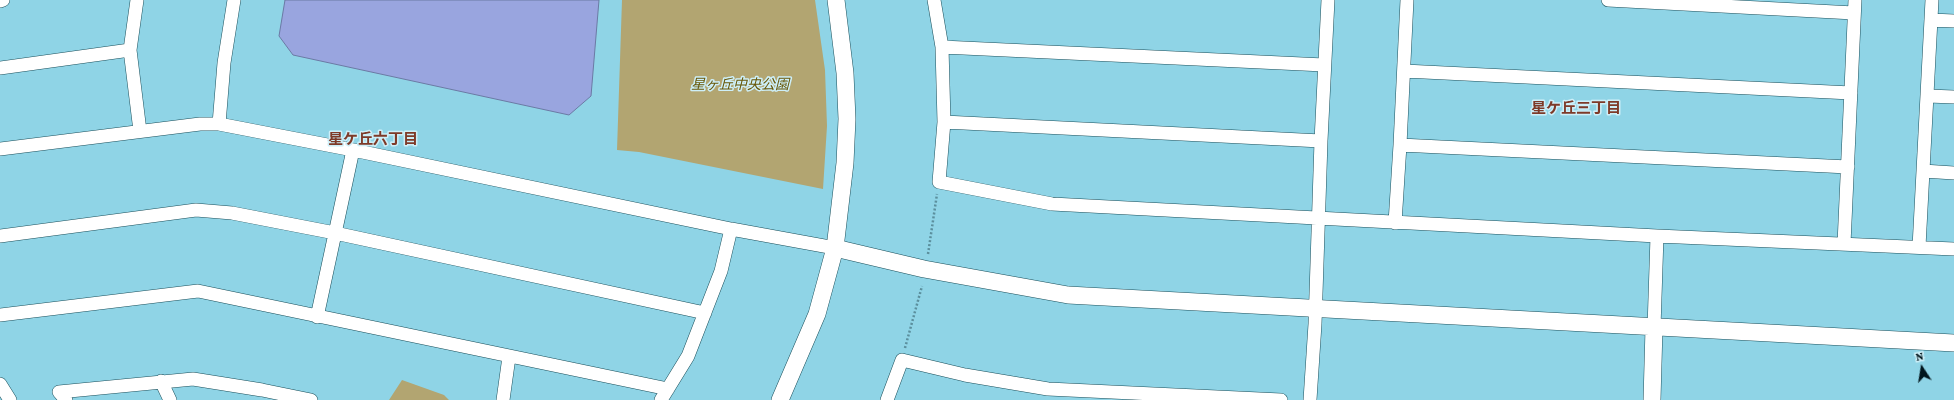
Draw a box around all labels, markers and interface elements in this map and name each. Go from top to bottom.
park label: 星ヶ丘中央公園 [691,77,789,93]
district label: 星ケ丘三丁目 [1531,99,1621,117]
district label: 星ケ丘六丁目 [328,130,418,148]
north arrow [1902,348,1942,388]
text: N [1915,350,1924,363]

